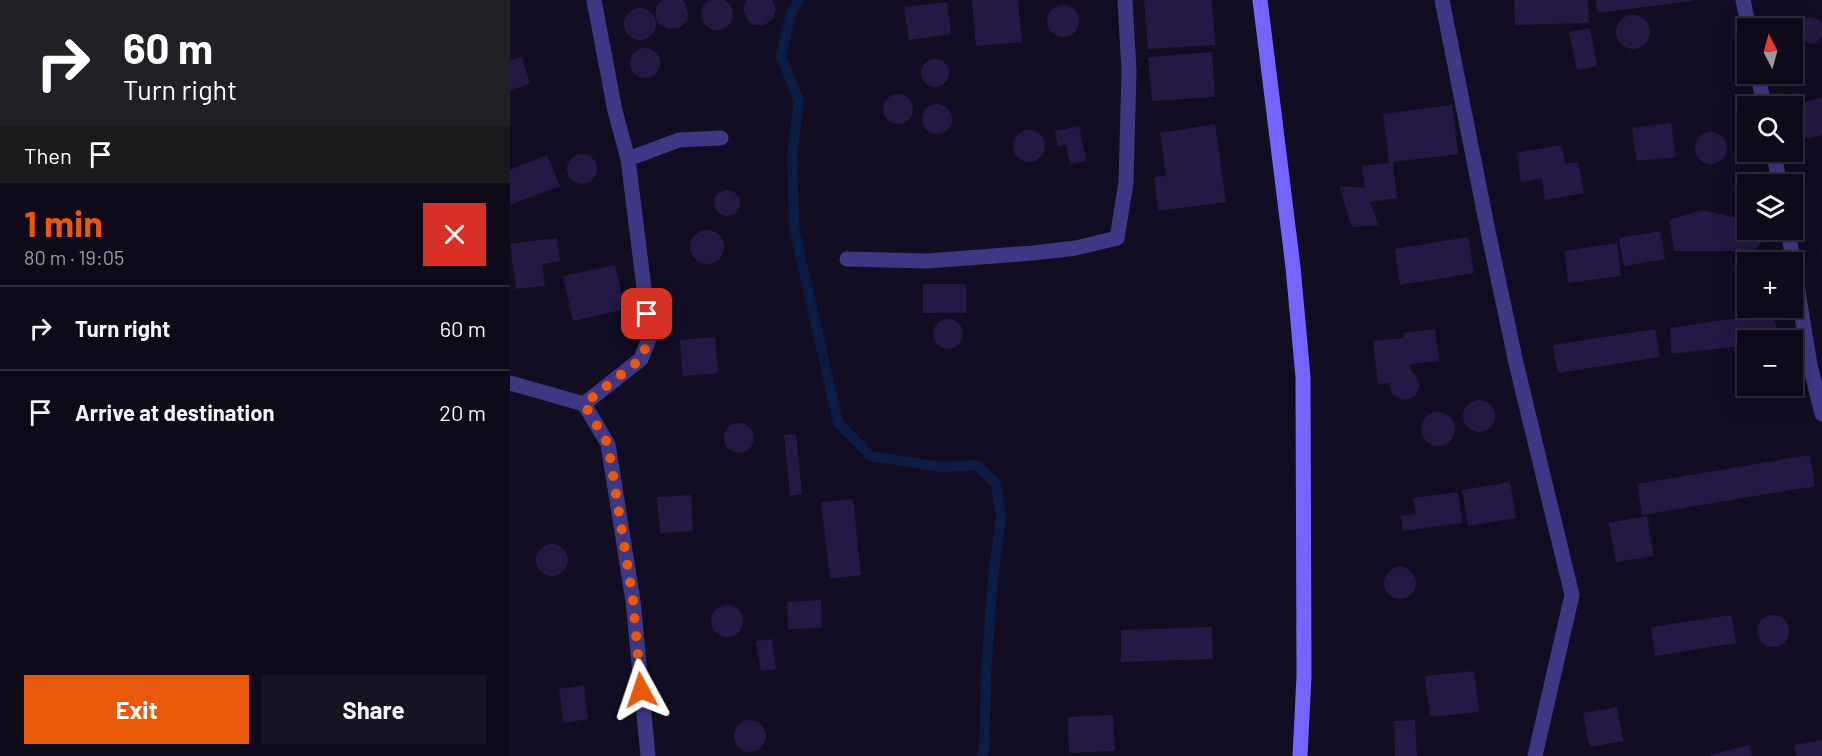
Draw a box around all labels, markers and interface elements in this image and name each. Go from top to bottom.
north arrow [1737,18,1803,84]
map controls [1737,18,1803,396]
text: 60 m [123,22,213,72]
icon: right [24,24,102,102]
text: Turn right [123,73,237,105]
button: search [1737,96,1803,162]
icon: arrive [84,138,117,171]
text: Then [24,142,72,168]
button: layers [1737,174,1803,240]
text: 1 min [24,201,103,244]
button: close [423,203,486,266]
text: 80 m · 19:05 [24,245,124,269]
button: + [1737,252,1803,318]
pin [621,288,672,339]
icon: arrive [630,297,663,330]
icon: right [24,312,57,345]
text: Turn right [75,315,170,341]
text: 60 m [440,315,486,341]
button: − [1737,330,1803,396]
icon: arrive [24,396,57,429]
text: Arrive at destination [75,399,274,425]
text: 20 m [439,399,486,425]
position arrow [609,658,673,722]
button: Exit [24,675,249,744]
button: Share [261,675,486,744]

